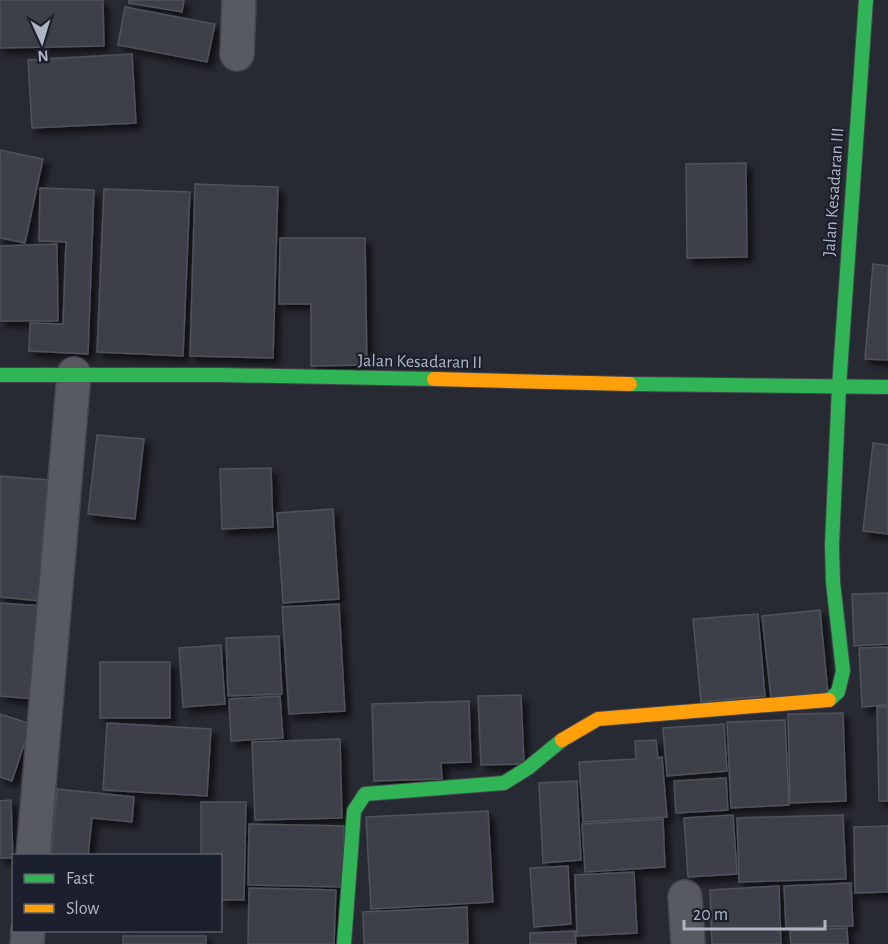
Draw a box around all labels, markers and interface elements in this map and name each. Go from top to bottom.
north arrow [12,12,72,72]
text: N [37,48,49,64]
street label: Jalan Kesadaran III [821,127,847,257]
street label: Jalan Kesadaran II [358,352,482,372]
legend [12,854,222,932]
text: Fast [66,870,94,888]
scale bar [684,893,825,931]
text: Slow [66,900,99,918]
text: 20 m [693,906,728,924]

